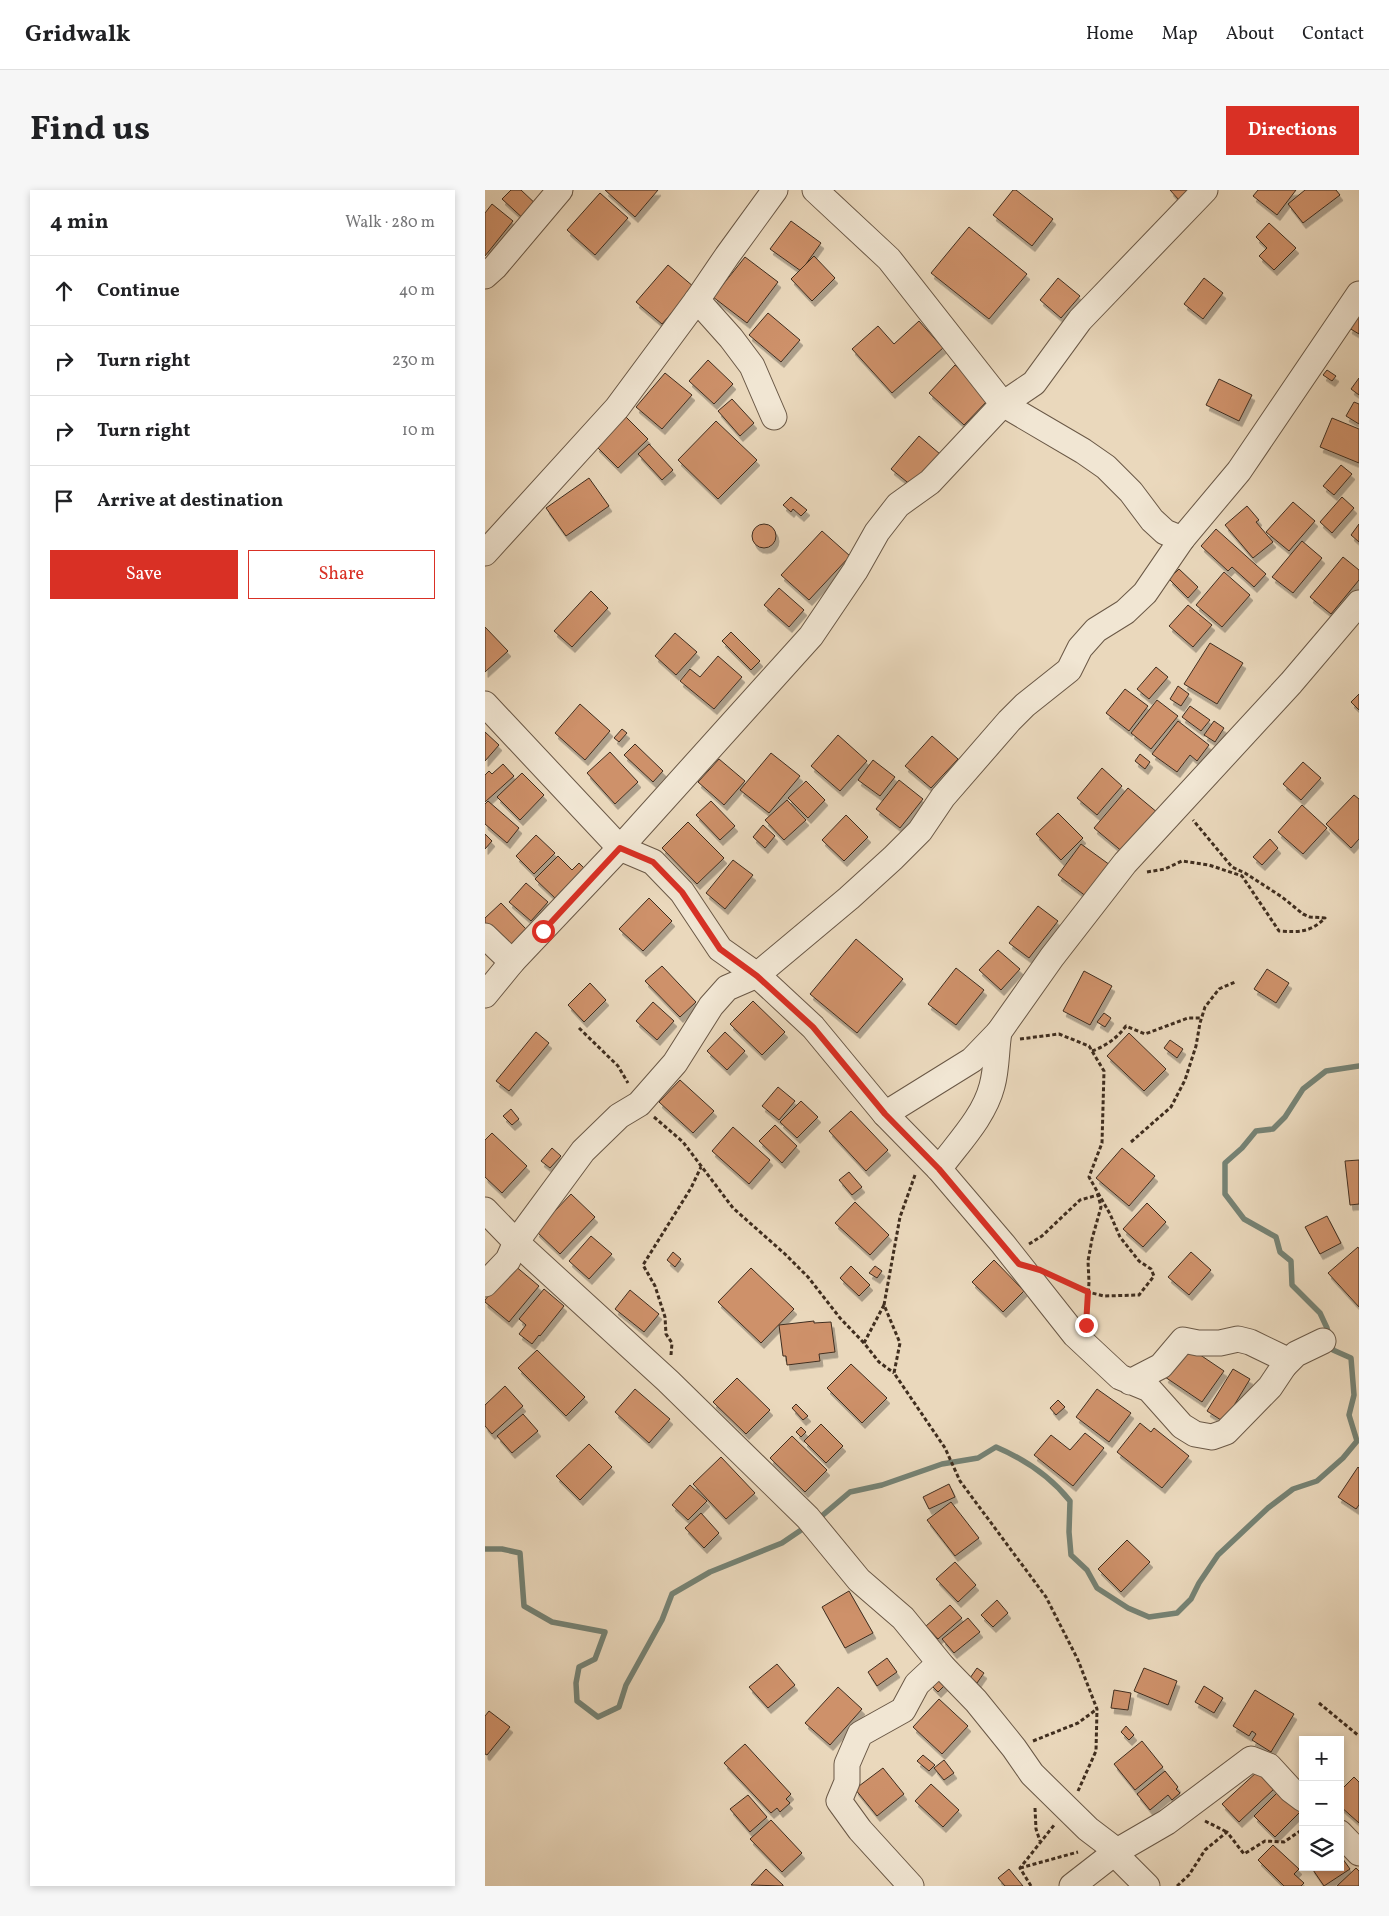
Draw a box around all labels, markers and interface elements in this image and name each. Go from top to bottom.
text: Gridwalk [25,18,131,52]
text: Home [1086,22,1134,47]
text: Map [1162,22,1198,47]
text: About [1226,22,1274,47]
text: Contact [1302,22,1364,47]
text: Find us [30,106,150,154]
button: Directions [1226,106,1359,155]
text: 4 min [50,208,109,237]
text: Walk · 280 m [345,212,435,234]
icon: ahead [50,277,78,305]
text: Continue [97,278,180,304]
text: 40 m [399,280,435,302]
icon: right [50,347,78,375]
text: Turn right [97,348,190,374]
text: 230 m [392,350,435,372]
icon: right [50,417,78,445]
text: Turn right [97,418,190,444]
text: 10 m [402,420,435,442]
icon: arrive [50,487,78,515]
text: Arrive at destination [97,488,283,514]
button: Save [50,550,238,599]
button: Share [248,550,435,599]
route start [532,920,555,943]
route end [1075,1314,1098,1337]
map controls [1299,1736,1344,1871]
button: + [1299,1736,1344,1781]
button: − [1299,1781,1344,1826]
button: layers [1299,1826,1344,1871]

